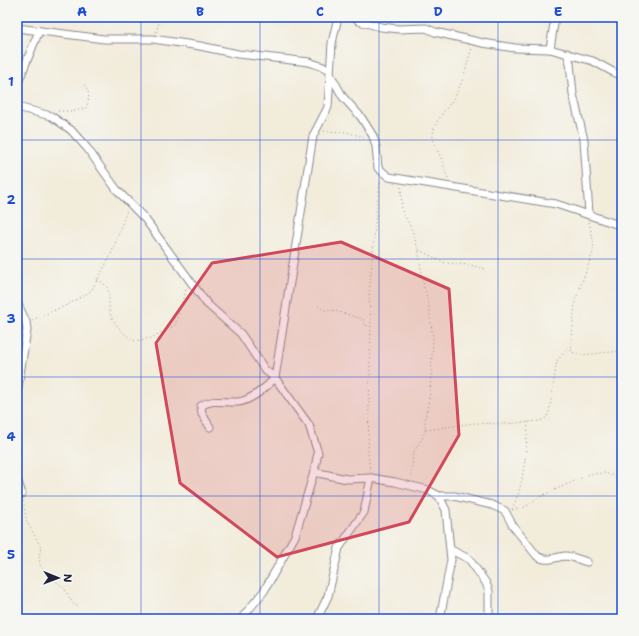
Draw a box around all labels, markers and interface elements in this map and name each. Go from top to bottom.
text: A [77,3,87,20]
text: B [196,3,204,20]
text: C [316,3,324,20]
text: D [433,3,443,20]
text: E [554,3,563,20]
text: 1 [8,73,14,90]
text: 2 [6,191,16,208]
text: 3 [6,310,16,327]
text: 4 [6,428,16,445]
text: 5 [7,546,15,563]
north arrow [38,558,78,598]
text: N [60,574,75,583]

